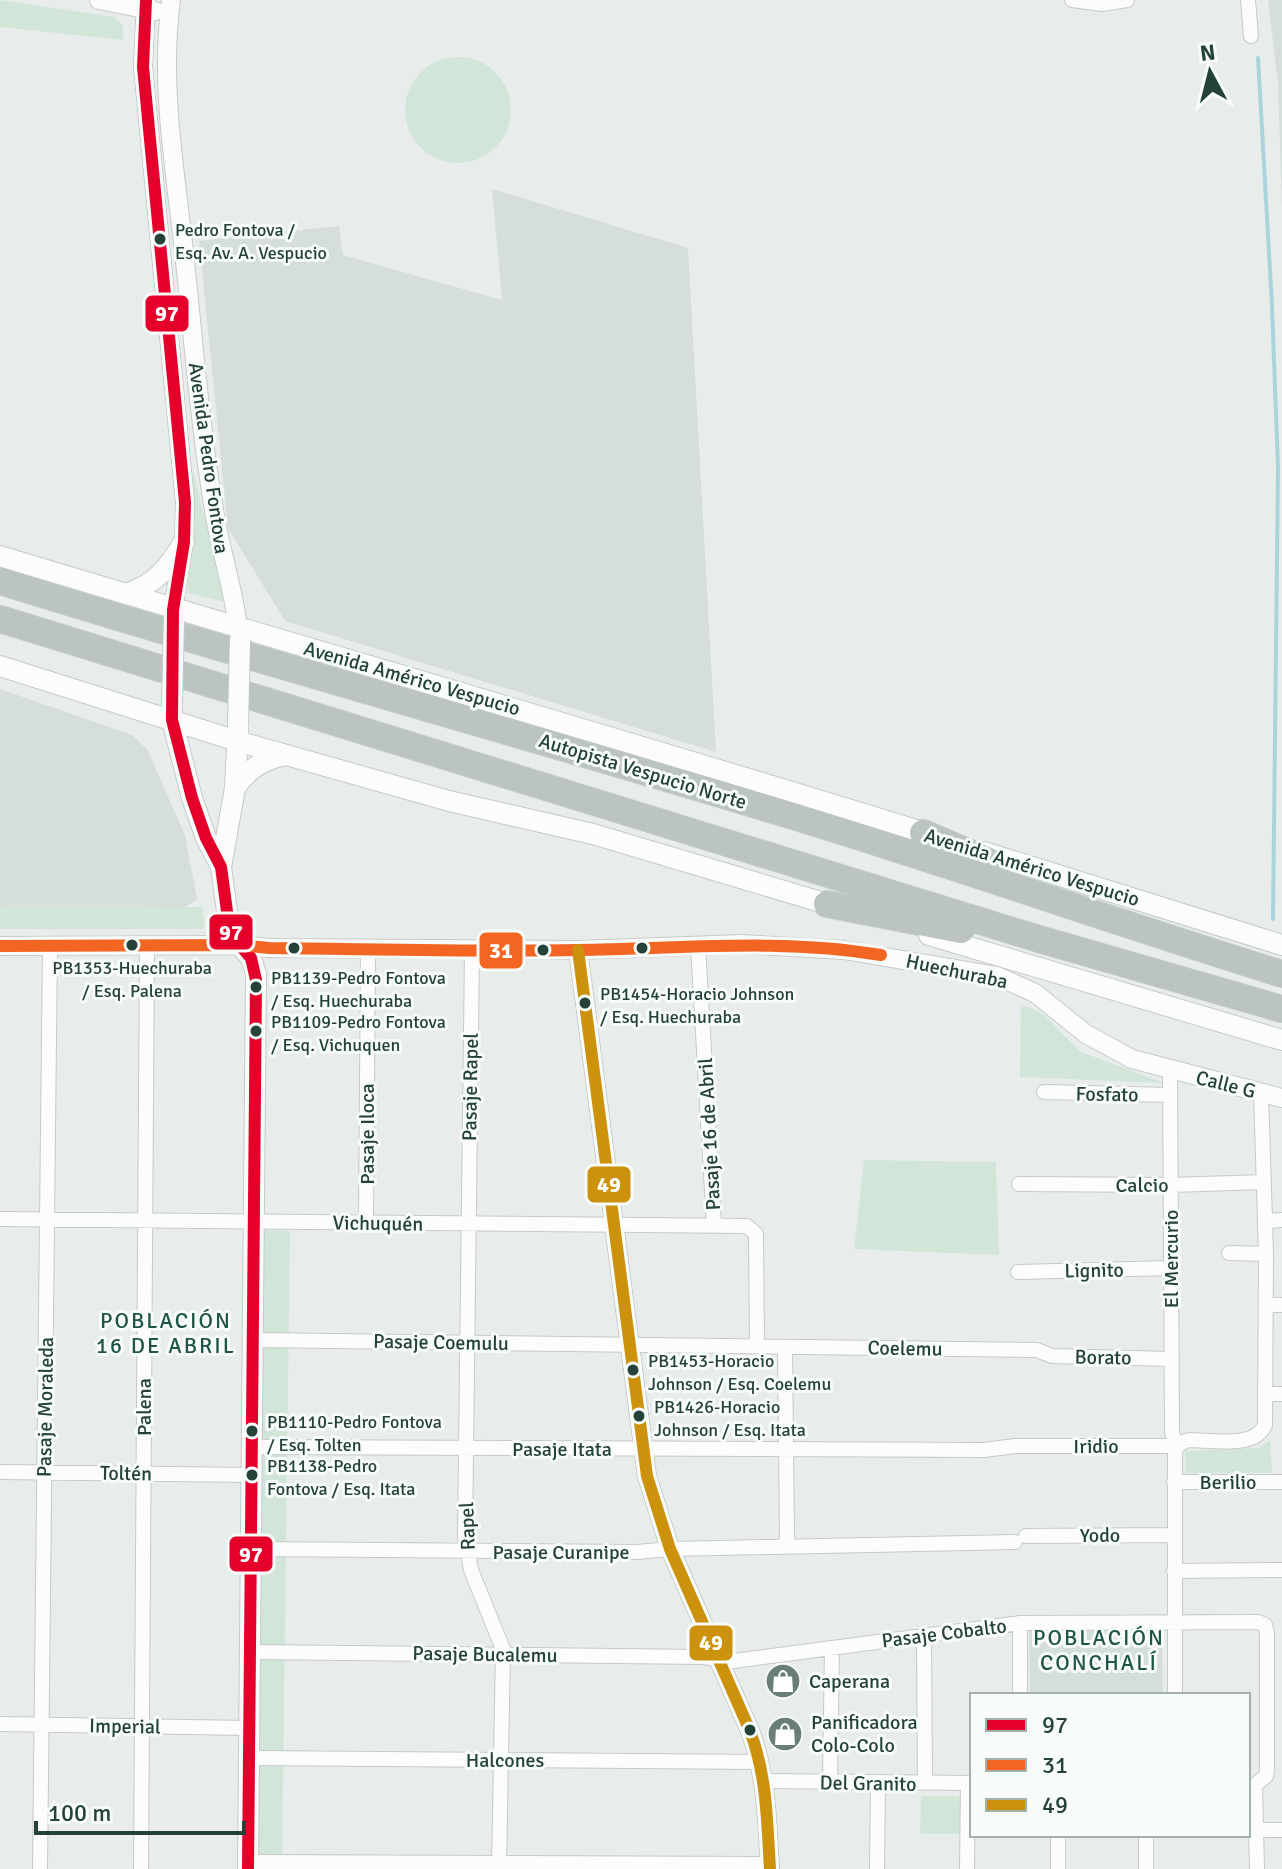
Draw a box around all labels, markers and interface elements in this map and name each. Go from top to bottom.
north arrow [1170,32,1250,112]
text: N [1198,38,1217,67]
place label: Pedro Fontova / Esq. Av. A. Vespucio [175,219,327,264]
marker: Pedro Fontova / Esq. Av. A. Vespucio [152,231,168,247]
line badge: 97 [144,294,190,333]
text: 97 [155,300,179,327]
street label: Avenida Pedro Fontova [183,361,234,555]
street label: Avenida Américo Vespucio [301,636,523,721]
street label: Autopista Vespucio Norte [536,728,750,815]
street label: Avenida Américo Vespucio [921,823,1143,912]
line badge: 97 [208,913,254,951]
text: 97 [219,919,243,946]
line badge: 31 [478,931,524,970]
marker: PB1353-Huechuraba / Esq. Palena [124,937,140,953]
text: 31 [489,937,513,964]
unlabelled marker [286,940,302,956]
unlabelled marker [634,940,650,956]
unlabelled marker [535,942,551,958]
street label: Huechuraba [904,948,1010,994]
place label: PB1353-Huechuraba / Esq. Palena [52,957,212,1002]
place label: PB1139-Pedro Fontova / Esq. Huechuraba [271,967,446,1012]
marker: PB1139-Pedro Fontova / Esq. Huechuraba [248,979,264,995]
place label: PB1454-Horacio Johnson / Esq. Huechuraba [600,983,794,1028]
marker: PB1454-Horacio Johnson / Esq. Huechuraba [577,995,593,1011]
place label: PB1109-Pedro Fontova / Esq. Vichuquen [271,1011,446,1056]
marker: PB1109-Pedro Fontova / Esq. Vichuquen [248,1023,264,1039]
street label: Pasaje Rapel [457,1032,484,1141]
street label: Pasaje 16 de Abril [693,1057,726,1211]
street label: Calle G [1193,1065,1258,1104]
street label: Fosfato [1075,1081,1139,1108]
street label: Pasaje Iloca [355,1083,380,1185]
line badge: 49 [586,1165,632,1204]
text: 49 [597,1171,621,1198]
street label: Calcio [1115,1173,1169,1198]
street label: Vichuquén [332,1210,423,1237]
street label: El Mercurio [1159,1210,1184,1308]
street label: Lignito [1064,1257,1124,1284]
district label: POBLACIÓN 16 DE ABRIL [96,1307,236,1359]
street label: Pasaje Coemulu [373,1329,509,1356]
street label: Coelemu [867,1335,943,1362]
street label: Pasaje Moraleda [32,1337,59,1477]
street label: Borato [1074,1345,1132,1370]
place label: PB1453-Horacio Johnson / Esq. Coelemu [648,1350,831,1395]
marker: PB1453-Horacio Johnson / Esq. Coelemu [625,1362,641,1378]
street label: Palena [132,1378,157,1436]
place label: PB1426-Horacio Johnson / Esq. Itata [654,1396,806,1441]
marker: PB1426-Horacio Johnson / Esq. Itata [631,1408,647,1424]
place label: PB1110-Pedro Fontova / Esq. Tolten [267,1411,442,1456]
marker: PB1110-Pedro Fontova / Esq. Tolten [244,1423,260,1439]
street label: Iridio [1073,1434,1119,1459]
street label: Pasaje Itata [512,1437,612,1462]
place label: PB1138-Pedro Fontova / Esq. Itata [267,1455,415,1500]
street label: Toltén [100,1461,152,1486]
marker: PB1138-Pedro Fontova / Esq. Itata [244,1467,260,1483]
street label: Berilio [1200,1470,1256,1495]
street label: Rapel [454,1501,481,1551]
street label: Yodo [1080,1523,1120,1548]
line badge: 97 [228,1535,274,1573]
street label: Pasaje Curanipe [492,1540,630,1565]
text: 97 [239,1541,263,1568]
street label: Pasaje Cobalto [880,1613,1008,1654]
line badge: 49 [688,1624,734,1662]
district label: POBLACIÓN CONCHALÍ [1033,1624,1165,1676]
text: 49 [699,1629,723,1656]
street label: Pasaje Bucalemu [412,1641,558,1668]
shop icon: Caperana [764,1662,802,1700]
place label: Caperana [809,1669,890,1694]
legend [970,1693,1250,1837]
place label: Panificadora Colo-Colo [811,1710,918,1758]
text: 97 [1042,1710,1068,1740]
street label: Imperial [89,1713,161,1740]
shop icon: Panificadora Colo-Colo [766,1715,804,1753]
unlabelled marker [742,1722,758,1738]
street label: Halcones [466,1748,545,1773]
text: 31 [1042,1750,1068,1780]
street label: Del Granito [819,1770,917,1797]
scale bar [36,1785,244,1835]
text: 49 [1042,1790,1068,1820]
text: 100 m [48,1798,111,1828]

